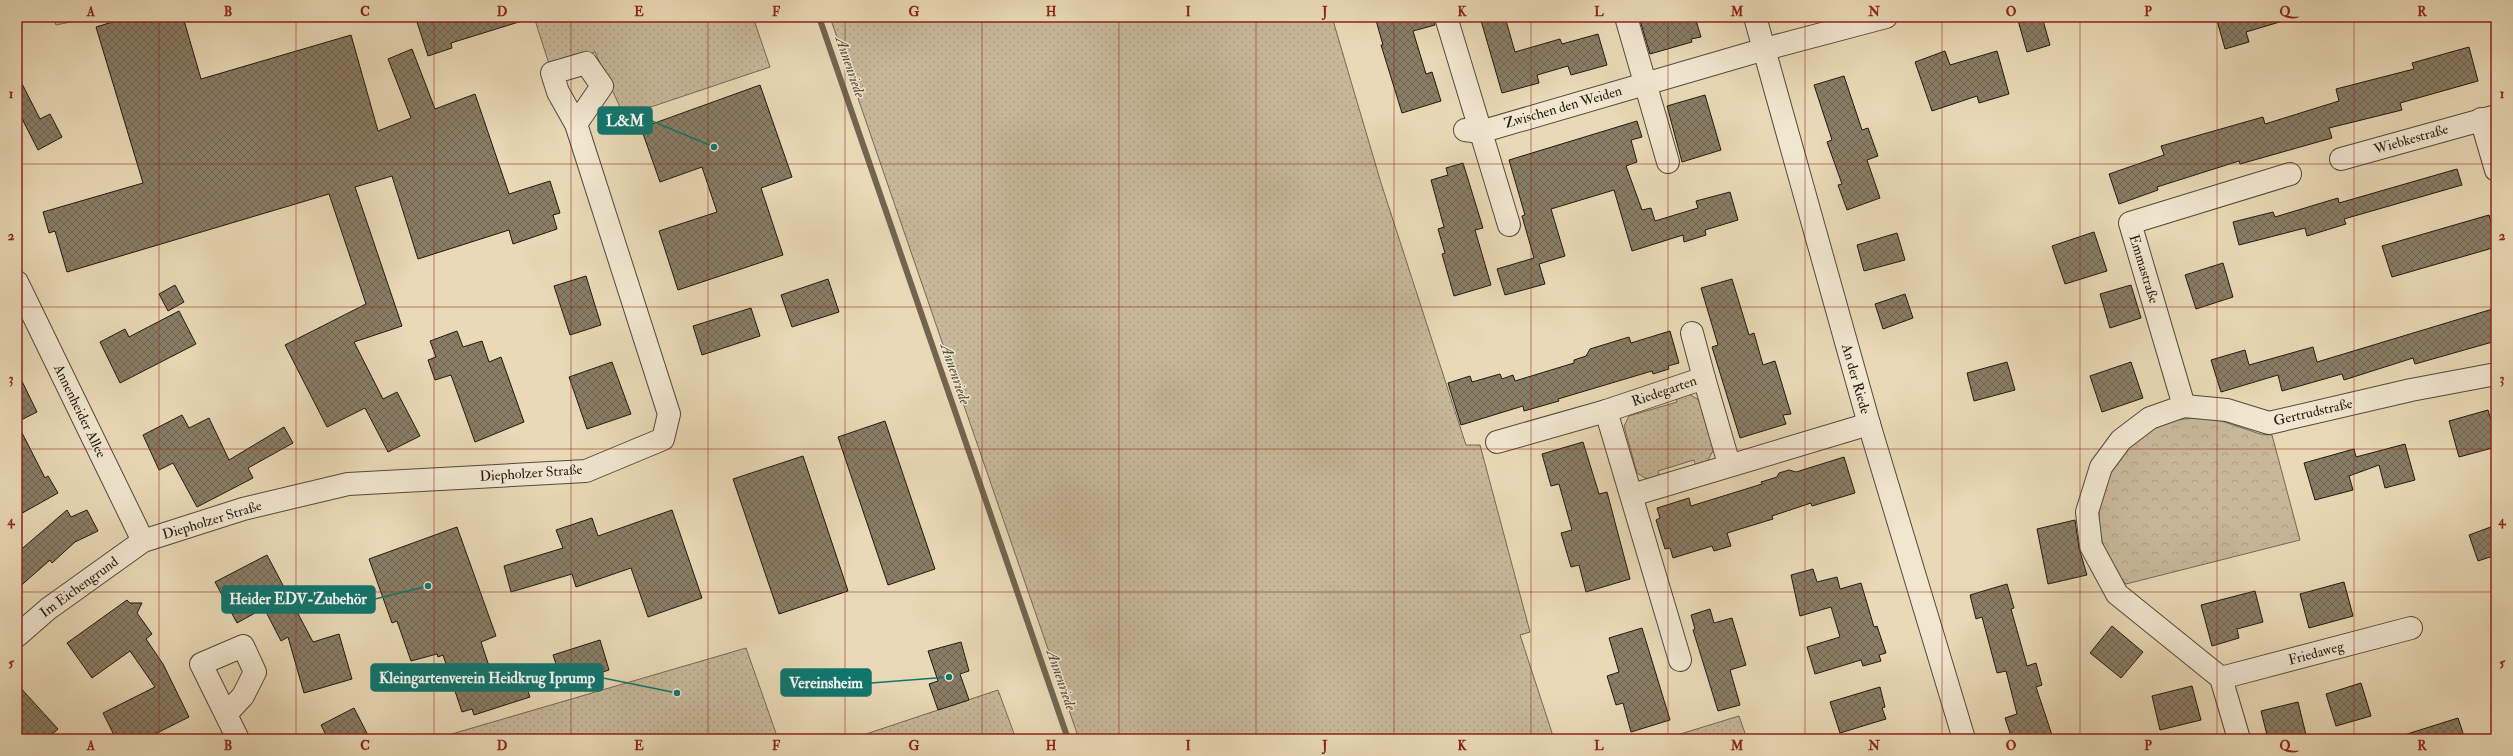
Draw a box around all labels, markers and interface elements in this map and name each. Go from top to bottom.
text: A [86,4,96,20]
text: B [224,4,232,20]
text: C [360,4,370,20]
text: D [497,4,508,20]
text: E [634,4,644,20]
text: F [772,4,781,20]
text: G [909,4,920,20]
text: H [1046,4,1057,20]
text: I [1185,4,1191,20]
text: J [1321,4,1328,21]
text: K [1457,4,1467,20]
text: L [1594,4,1604,20]
text: M [1730,4,1744,20]
text: N [1867,4,1880,20]
text: O [2006,4,2017,20]
text: P [2144,4,2152,20]
text: Q [2280,4,2300,20]
text: R [2417,4,2427,20]
water label: Annenriede [830,32,870,101]
street label: Zwischen den Weiden [1502,82,1624,132]
text: 1 [9,86,14,102]
text: 1 [2500,86,2505,102]
callout: L&M [598,107,652,134]
text: L&M [606,112,644,131]
street label: Wiebkestraße [2371,120,2450,158]
text: 2 [8,228,15,244]
text: 2 [2499,228,2506,244]
street label: Emmastraße [2125,232,2163,306]
water label: Annenriede [935,339,975,408]
street label: An der Riede [1838,341,1874,416]
street label: Annenheider Allee [50,361,110,461]
text: 3 [9,371,14,387]
text: 3 [2500,371,2505,387]
street label: Riedegarten [1629,372,1699,410]
street label: Gertrudstraße [2272,395,2354,429]
street label: Diepholzer Straße [479,461,583,486]
street label: Diepholzer Straße [160,497,264,544]
text: 4 [6,513,15,529]
text: 4 [2497,513,2506,529]
street label: Im Eichengrund [37,553,122,621]
callout: Heider EDV-Zubehör [222,586,375,613]
text: Heider EDV-Zubehör [229,590,367,609]
street label: Friedaweg [2286,637,2347,669]
water label: Annenriede [1041,645,1081,714]
text: 5 [8,655,14,671]
text: 5 [2499,655,2505,671]
callout: Kleingartenverein Heidkrug Iprump [371,664,603,691]
text: Kleingartenverein Heidkrug Iprump [379,669,596,689]
callout: Vereinsheim [781,669,871,696]
text: Vereinsheim [788,674,863,693]
text: A [86,738,96,754]
text: B [224,738,232,754]
text: C [360,738,370,754]
text: D [497,738,508,754]
text: E [634,738,644,754]
text: F [772,738,781,754]
text: G [909,738,920,754]
text: H [1046,738,1057,754]
text: I [1185,738,1191,754]
text: J [1321,738,1328,755]
text: K [1457,738,1467,754]
text: L [1594,738,1604,754]
text: M [1730,738,1744,754]
text: N [1867,738,1880,754]
text: O [2006,738,2017,754]
text: P [2144,738,2152,754]
text: Q [2280,738,2300,754]
text: R [2417,738,2427,754]

